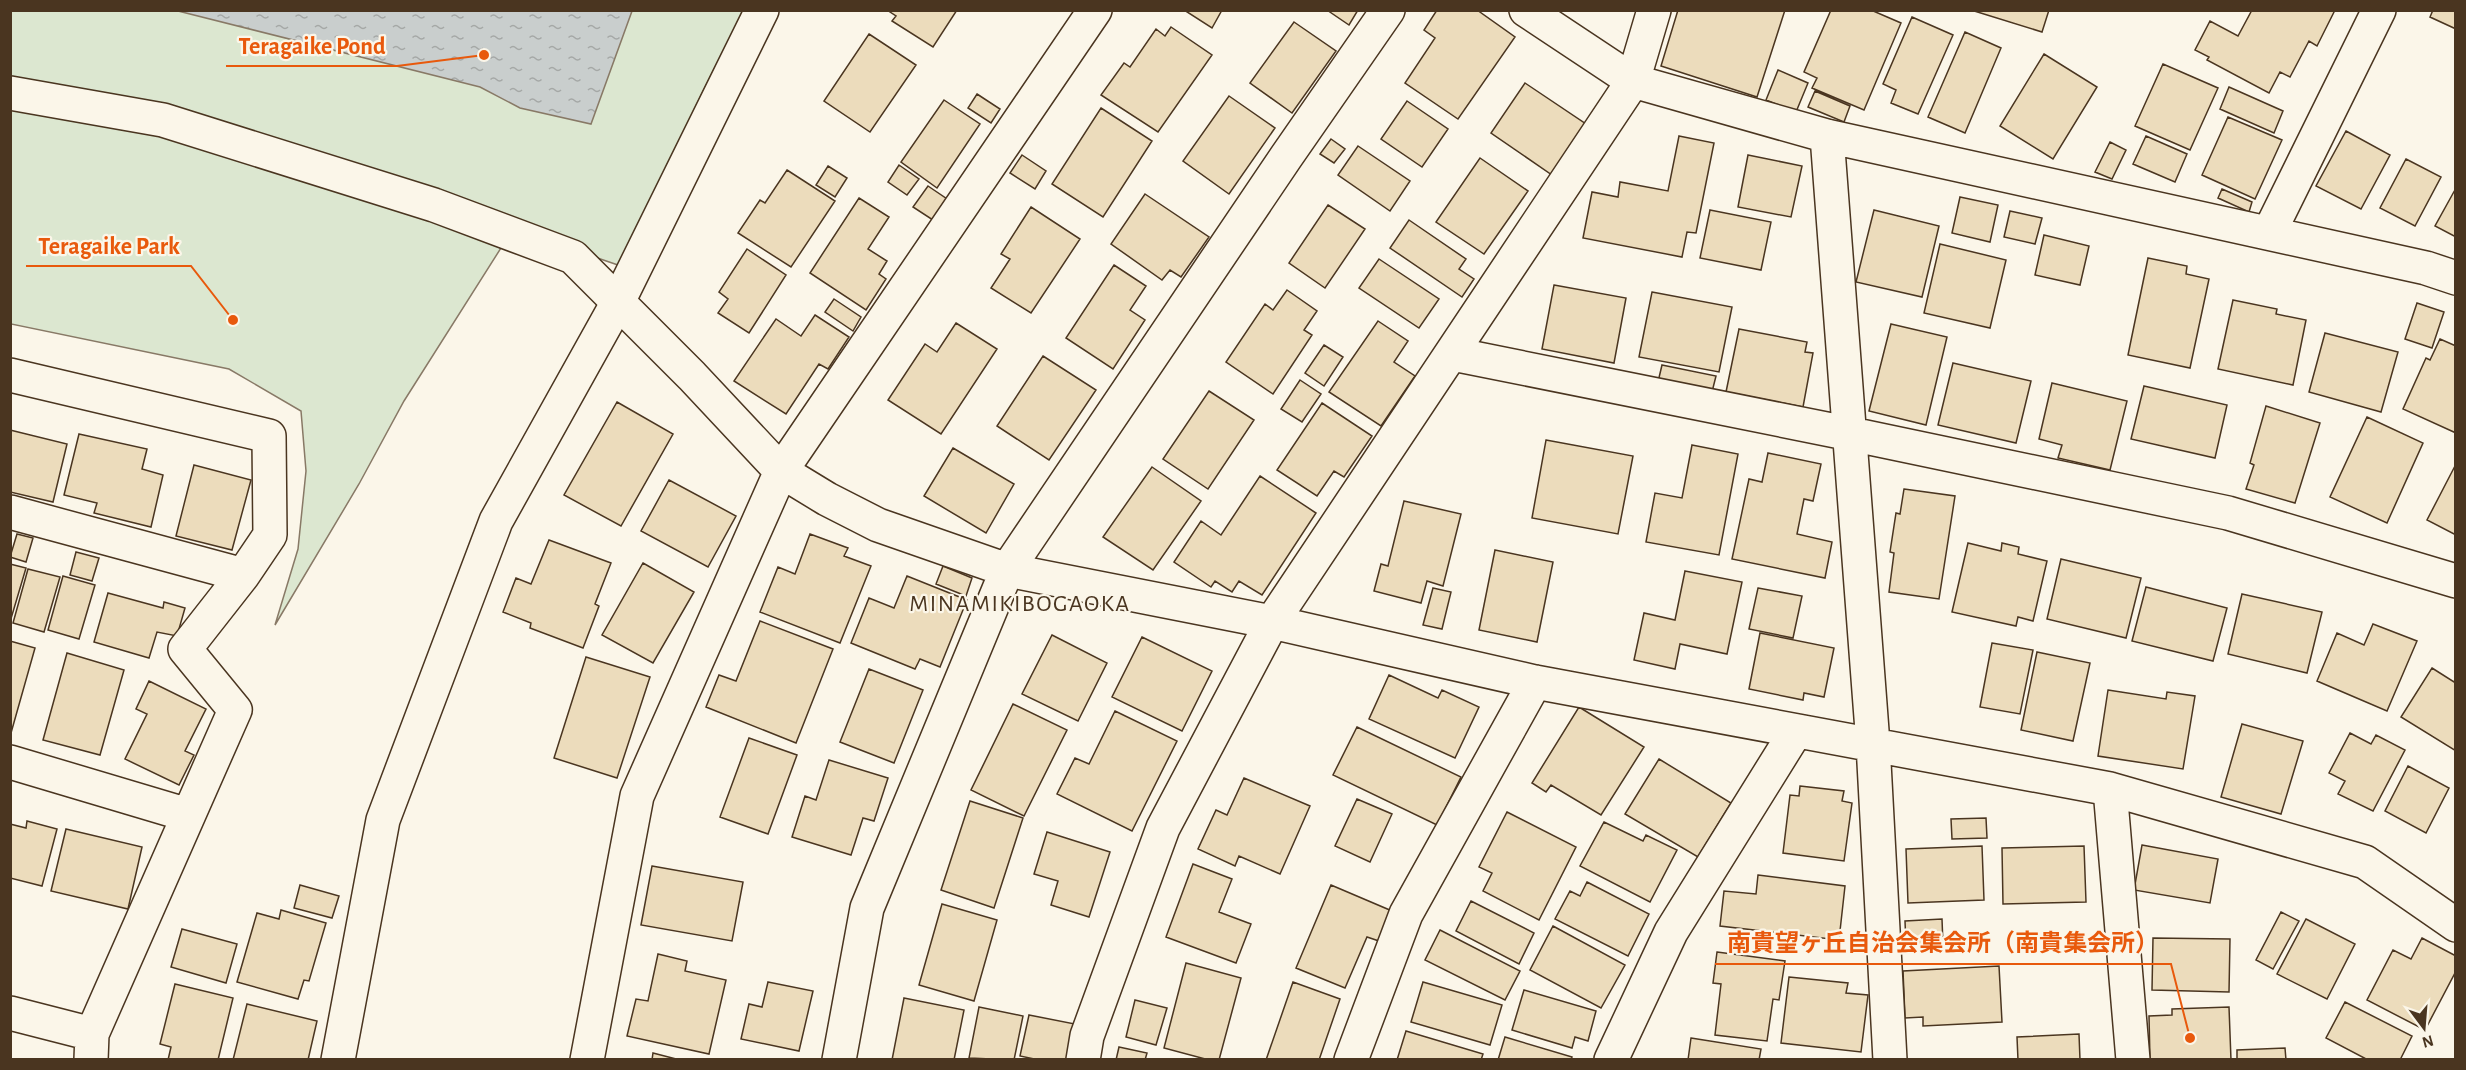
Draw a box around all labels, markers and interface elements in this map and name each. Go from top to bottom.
callout: Teragaike Pond [226,24,397,66]
text: Teragaike Pond [238,35,386,59]
callout: Teragaike Park [26,224,191,266]
text: Teragaike Park [38,235,180,259]
district label: MINAMIKIBOGAOKA [909,592,1131,616]
callout: 南貴望ヶ丘自治会集会所（南貴集会所） [1715,922,2171,964]
text: 南貴望ヶ丘自治会集会所（南貴集会所） [1727,930,2159,956]
north arrow [2394,998,2454,1058]
text: N [2420,1032,2435,1051]

